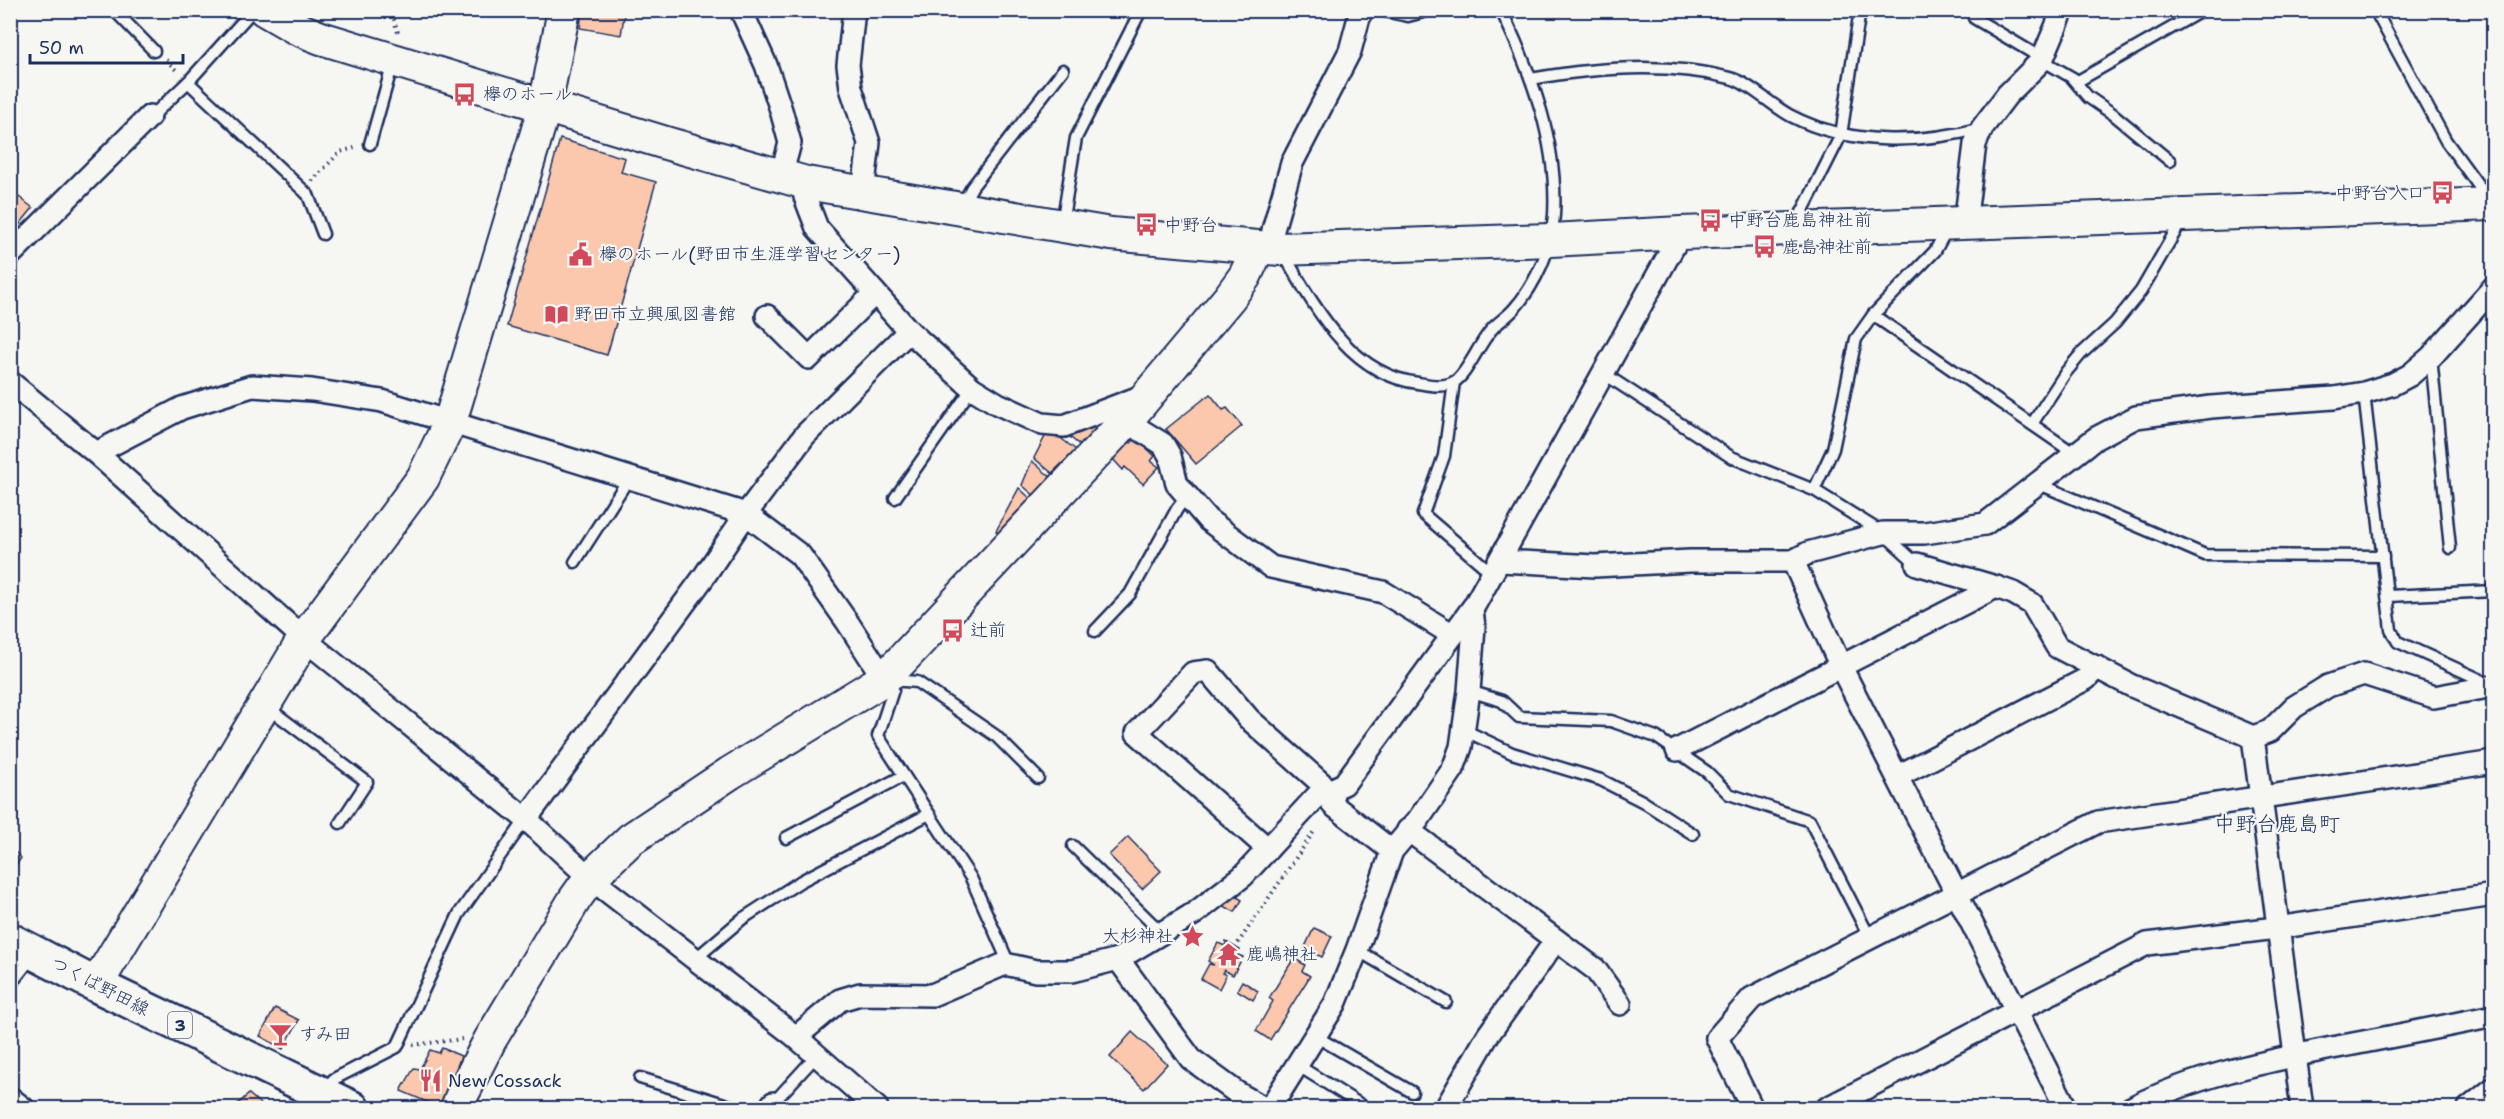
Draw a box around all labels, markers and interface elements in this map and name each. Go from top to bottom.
scale bar [30,27,183,65]
text: 50 m [39,36,84,60]
bus stop icon: 欅のホール [452,81,478,107]
place label: 欅のホール [483,82,572,106]
bus stop icon: 中野台入口 [2430,180,2456,206]
place label: 中野台入口 [2335,181,2425,205]
bus stop icon: 中野台鹿島神社前 [1697,207,1723,233]
place label: 中野台鹿島神社前 [1728,208,1872,232]
bus stop icon: 中野台 [1133,212,1159,238]
place label: 中野台 [1164,213,1218,237]
bus stop icon: 鹿島神社前 [1751,234,1777,260]
place label: 鹿島神社前 [1782,235,1872,259]
public building icon: 欅のホール(野田市生涯学習センター) [568,241,594,267]
place label: 欅のホール(野田市生涯学習センター) [599,242,900,266]
library icon: 野田市立興風図書館 [543,301,569,327]
place label: 野田市立興風図書館 [574,302,736,326]
bus stop icon: 辻前 [939,617,965,643]
place label: 辻前 [970,618,1006,642]
district label: 中野台鹿島町 [2214,810,2340,838]
place icon: 大杉神社 [1179,923,1205,949]
place label: 大杉神社 [1102,924,1174,948]
temple icon: 鹿嶋神社 [1215,941,1241,967]
place label: 鹿嶋神社 [1246,942,1318,966]
street label: つくば野田線 [46,951,154,1021]
road number: 3 [168,1012,192,1038]
bar icon: すみ田 [268,1021,294,1047]
place label: すみ田 [299,1022,352,1046]
restaurant icon: New Cossack [417,1068,443,1094]
place label: New Cossack [448,1069,562,1093]

